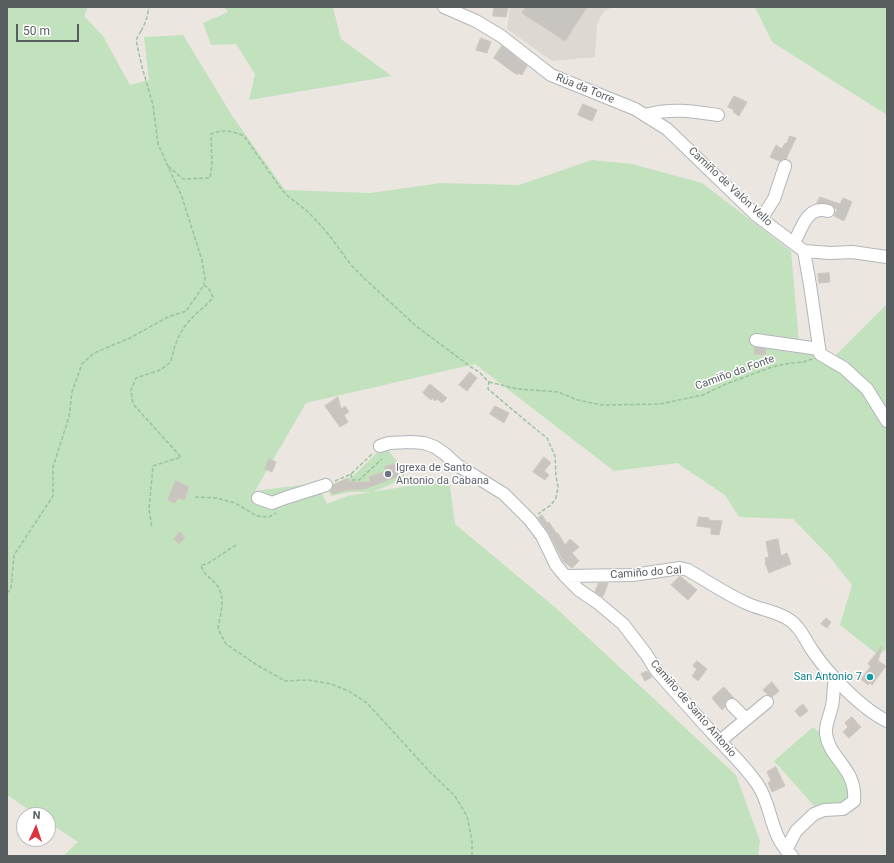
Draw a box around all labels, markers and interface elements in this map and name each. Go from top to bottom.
scale bar [18,16,81,42]
text: 50 m [23,24,50,38]
street label: Rúa da Torre [554,71,616,107]
street label: Camiño de Valón Vello [685,145,775,229]
street label: Camiño da Fonte [694,353,776,393]
place label: Igrexa de Santo Antonio da Cabana [396,461,489,487]
marker: Igrexa de Santo Antonio da Cabana [383,469,393,479]
street label: Camiño do Cal [610,564,682,582]
street label: Camiño de Santo Antonio [647,658,739,760]
place label: San Antonio 7 [794,670,862,684]
marker: San Antonio 7 [865,672,875,682]
north arrow [16,807,56,847]
text: N [32,809,41,822]

